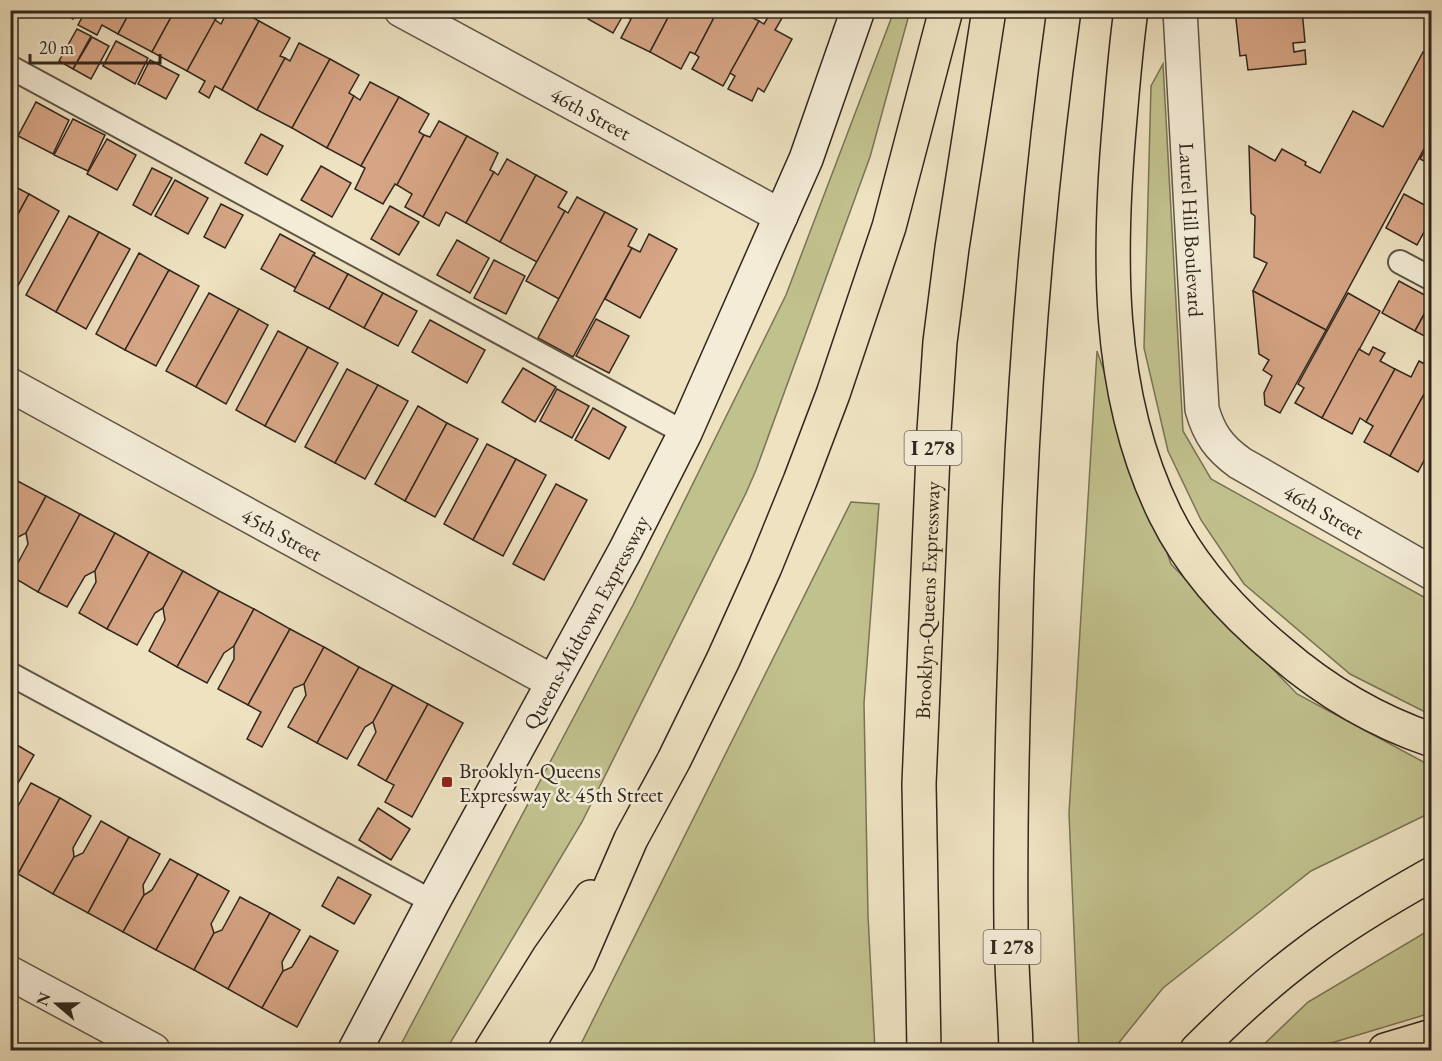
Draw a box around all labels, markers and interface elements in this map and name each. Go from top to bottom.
scale bar [30,27,160,65]
text: 20 m [39,36,74,59]
street label: 46th Street [546,80,636,146]
street label: Laurel Hill Boulevard [1174,142,1210,318]
road number: I 278 [904,431,962,465]
street label: 46th Street [1279,478,1369,545]
street label: Brooklyn-Queens Expressway [908,480,945,720]
street label: 45th Street [237,501,327,567]
street label: Queens-Midtown Expressway [516,510,655,735]
place label: Brooklyn-Queens Expressway & 45th Street [459,757,664,808]
marker: Brooklyn-Queens Expressway & 45th Street [440,775,454,789]
road number: I 278 [984,930,1040,964]
north arrow [27,974,87,1034]
text: N [31,989,55,1009]

